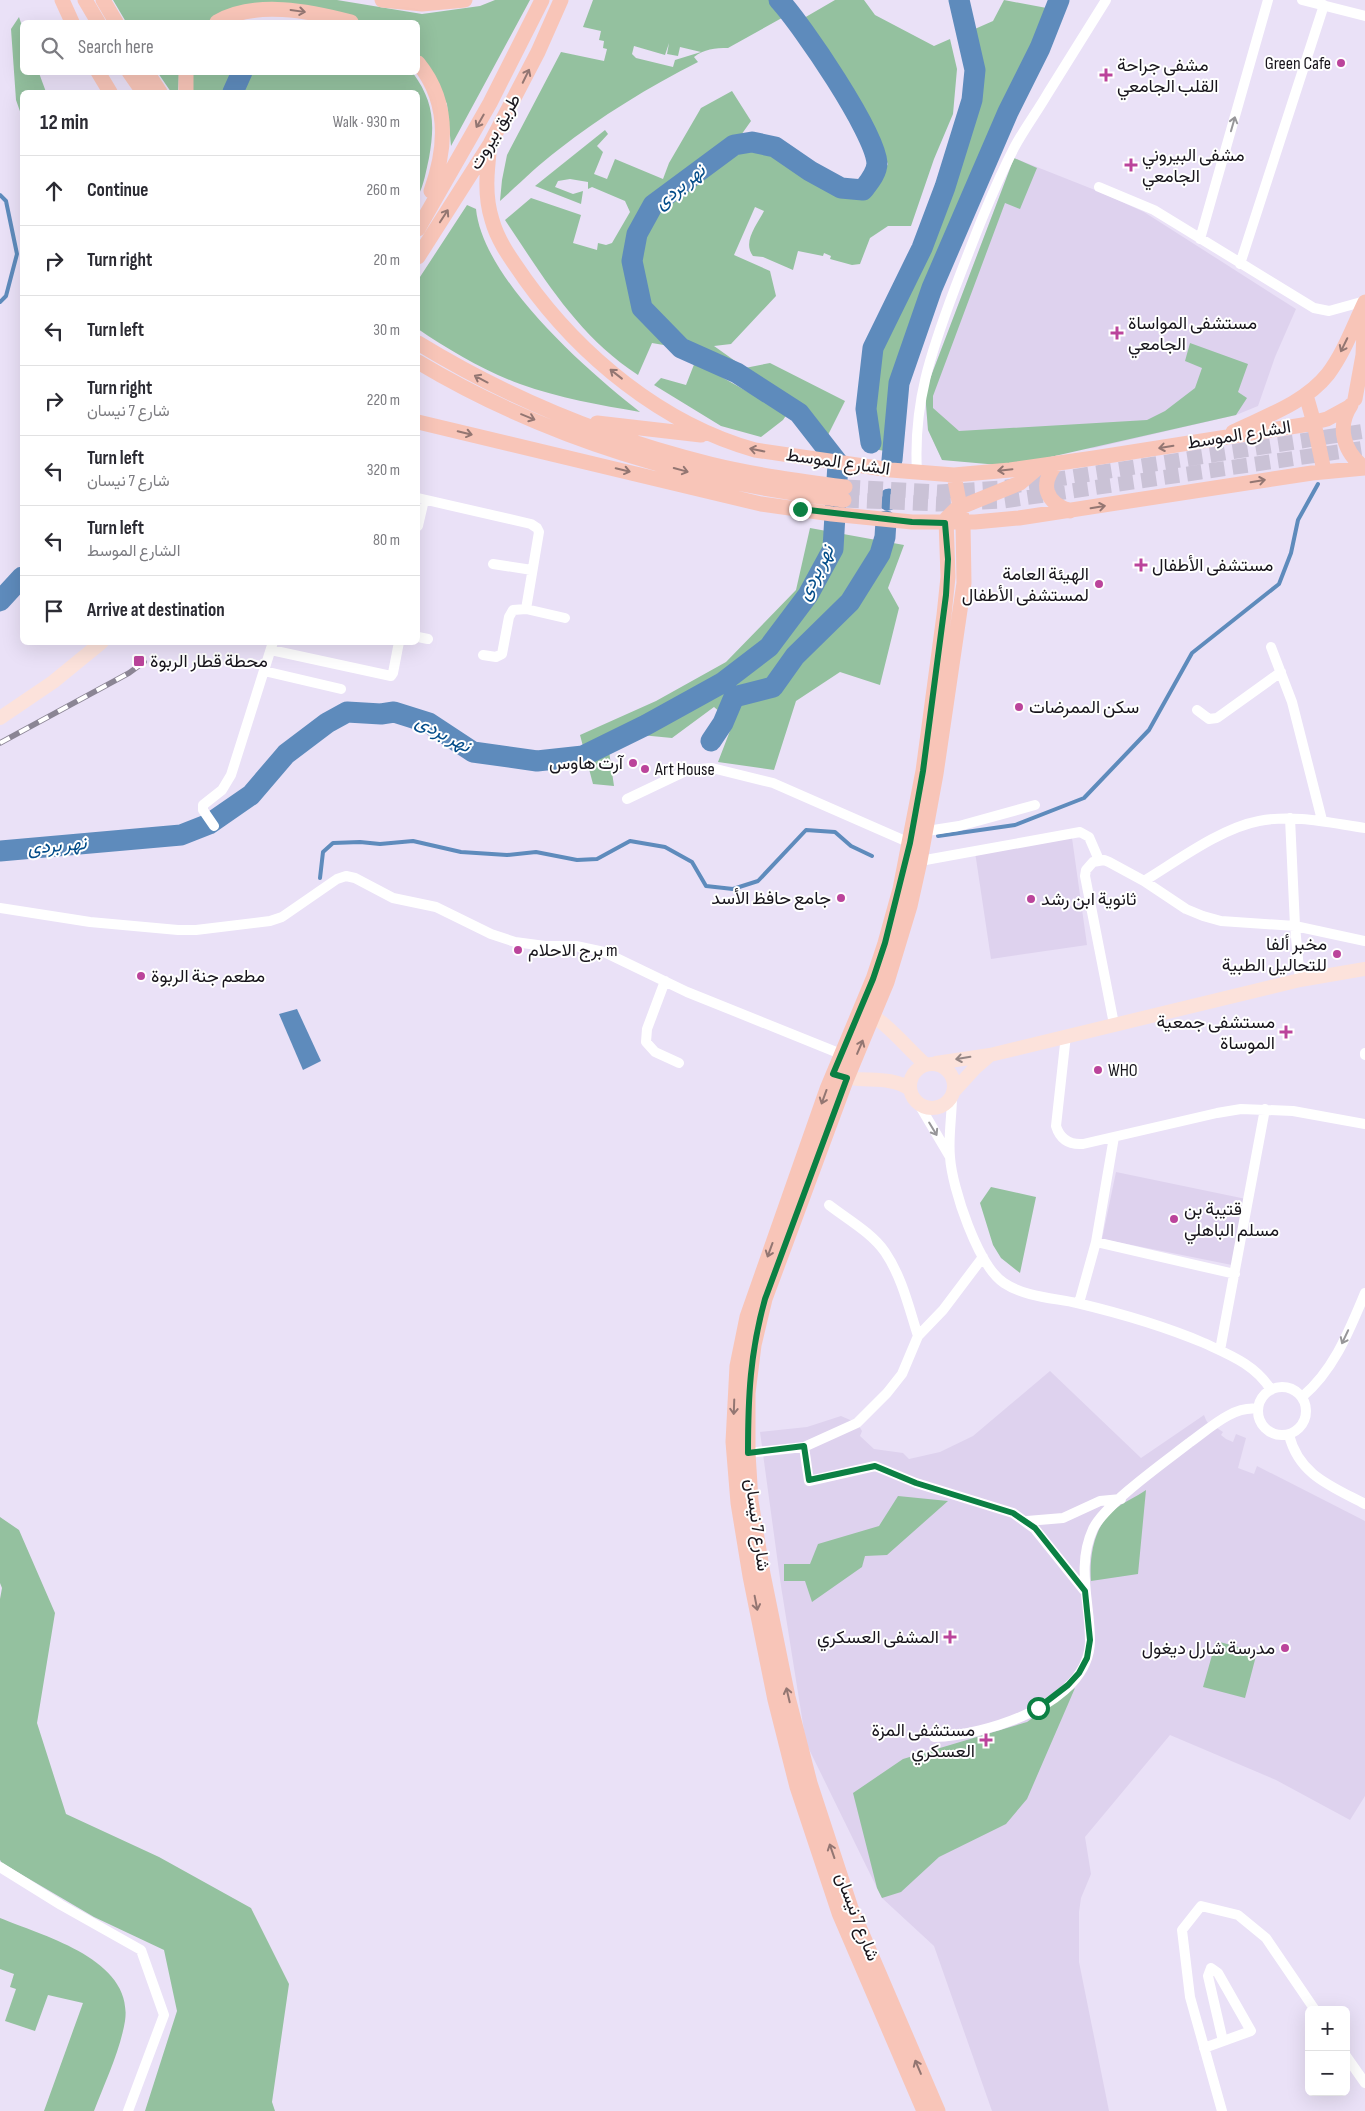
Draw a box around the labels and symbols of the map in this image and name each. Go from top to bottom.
one-way arrow [290,7,306,17]
place label: Green Cafe [1265,53,1331,74]
place label: مشفى جراحة القلب الجامعي [1117,55,1219,101]
marker: Green Cafe [1335,57,1347,69]
marker: مشفى جراحة القلب الجامعي [1099,68,1113,82]
one-way arrow [521,69,531,84]
street label: طريق بيروت [465,90,525,174]
one-way arrow [474,113,484,128]
one-way arrow [1228,117,1238,133]
place label: مشفى البيروني الجامعي [1142,145,1245,191]
water label: نهر بردى [650,158,711,215]
marker: مشفى البيروني الجامعي [1124,158,1138,172]
one-way arrow [438,209,449,223]
place label: مستشفى المواساة الجامعي [1128,313,1257,359]
marker: مستشفى المواساة الجامعي [1110,326,1124,340]
one-way arrow [1339,338,1349,353]
one-way arrow [610,368,623,379]
one-way arrow [474,374,489,384]
one-way arrow [520,413,535,422]
street label: الشارع الموسط [1185,416,1293,455]
one-way arrow [456,429,472,438]
one-way arrow [1158,442,1174,452]
one-way arrow [750,444,766,454]
street label: الشارع الموسط [784,444,891,481]
one-way arrow [998,465,1014,475]
one-way arrow [615,466,631,475]
one-way arrow [673,466,689,476]
one-way arrow [1250,476,1266,486]
route end [789,498,812,521]
one-way arrow [1089,501,1105,511]
water label: نهر بردى [792,540,840,605]
place label: مستشفى الأطفال [1152,555,1273,576]
marker: مستشفى الأطفال [1134,558,1148,572]
place label: الهيئة العامة لمستشفى الأطفال [962,564,1089,606]
marker: الهيئة العامة لمستشفى الأطفال [1093,578,1105,590]
place label: محطة قطار الربوة [150,651,268,672]
marker: محطة قطار الربوة [132,654,146,668]
place label: سكن الممرضات [1029,697,1139,718]
marker: سكن الممرضات [1013,701,1025,713]
water label: نهر بردى [411,710,476,759]
place label: آرت هاوس [549,753,625,774]
marker: آرت هاوس [627,757,639,769]
place label: Art House [654,759,715,780]
marker: Art House [639,763,651,775]
water label: نهر بردى [27,832,89,860]
place label: جامع حافظ الأسد [711,888,831,910]
place label: ثانوية ابن رشد [1041,889,1137,910]
marker: جامع حافظ الأسد [835,892,847,904]
marker: ثانوية ابن رشد [1025,893,1037,905]
place label: مخبر ألفا للتحاليل الطبية [1222,934,1327,976]
place label: برج الاحلام m [528,940,618,962]
marker: برج الاحلام m [512,944,524,956]
marker: مخبر ألفا للتحاليل الطبية [1331,948,1343,960]
place label: مطعم جنة الربوة [151,966,265,988]
marker: مطعم جنة الربوة [135,970,147,982]
place label: مستشفى جمعية الموساة [1157,1012,1275,1054]
marker: مستشفى جمعية الموساة [1279,1025,1293,1039]
one-way arrow [856,1040,865,1055]
one-way arrow [955,1053,971,1063]
place label: WHO [1108,1060,1138,1081]
marker: WHO [1092,1064,1104,1076]
one-way arrow [819,1088,828,1104]
one-way arrow [928,1122,938,1136]
place label: قتيبة بن مسلم الباهلي [1184,1199,1279,1245]
marker: قتيبة بن مسلم الباهلي [1168,1213,1180,1225]
one-way arrow [765,1242,774,1257]
one-way arrow [1339,1329,1349,1344]
one-way arrow [729,1399,739,1415]
street label: شارع 7 نيسان [739,1478,774,1573]
one-way arrow [751,1595,761,1611]
place label: المشفى العسكري [817,1627,939,1652]
marker: المشفى العسكري [943,1630,957,1644]
place label: مدرسة شارل ديغول [1142,1638,1275,1659]
marker: مدرسة شارل ديغول [1279,1642,1291,1654]
one-way arrow [783,1687,792,1703]
route start [1027,1697,1050,1720]
place label: مستشفى المزة العسكري [871,1720,975,1766]
marker: مستشفى المزة العسكري [979,1733,993,1747]
one-way arrow [826,1843,836,1859]
street label: شارع 7 نيسان [830,1870,883,1964]
one-way arrow [913,2060,923,2075]

